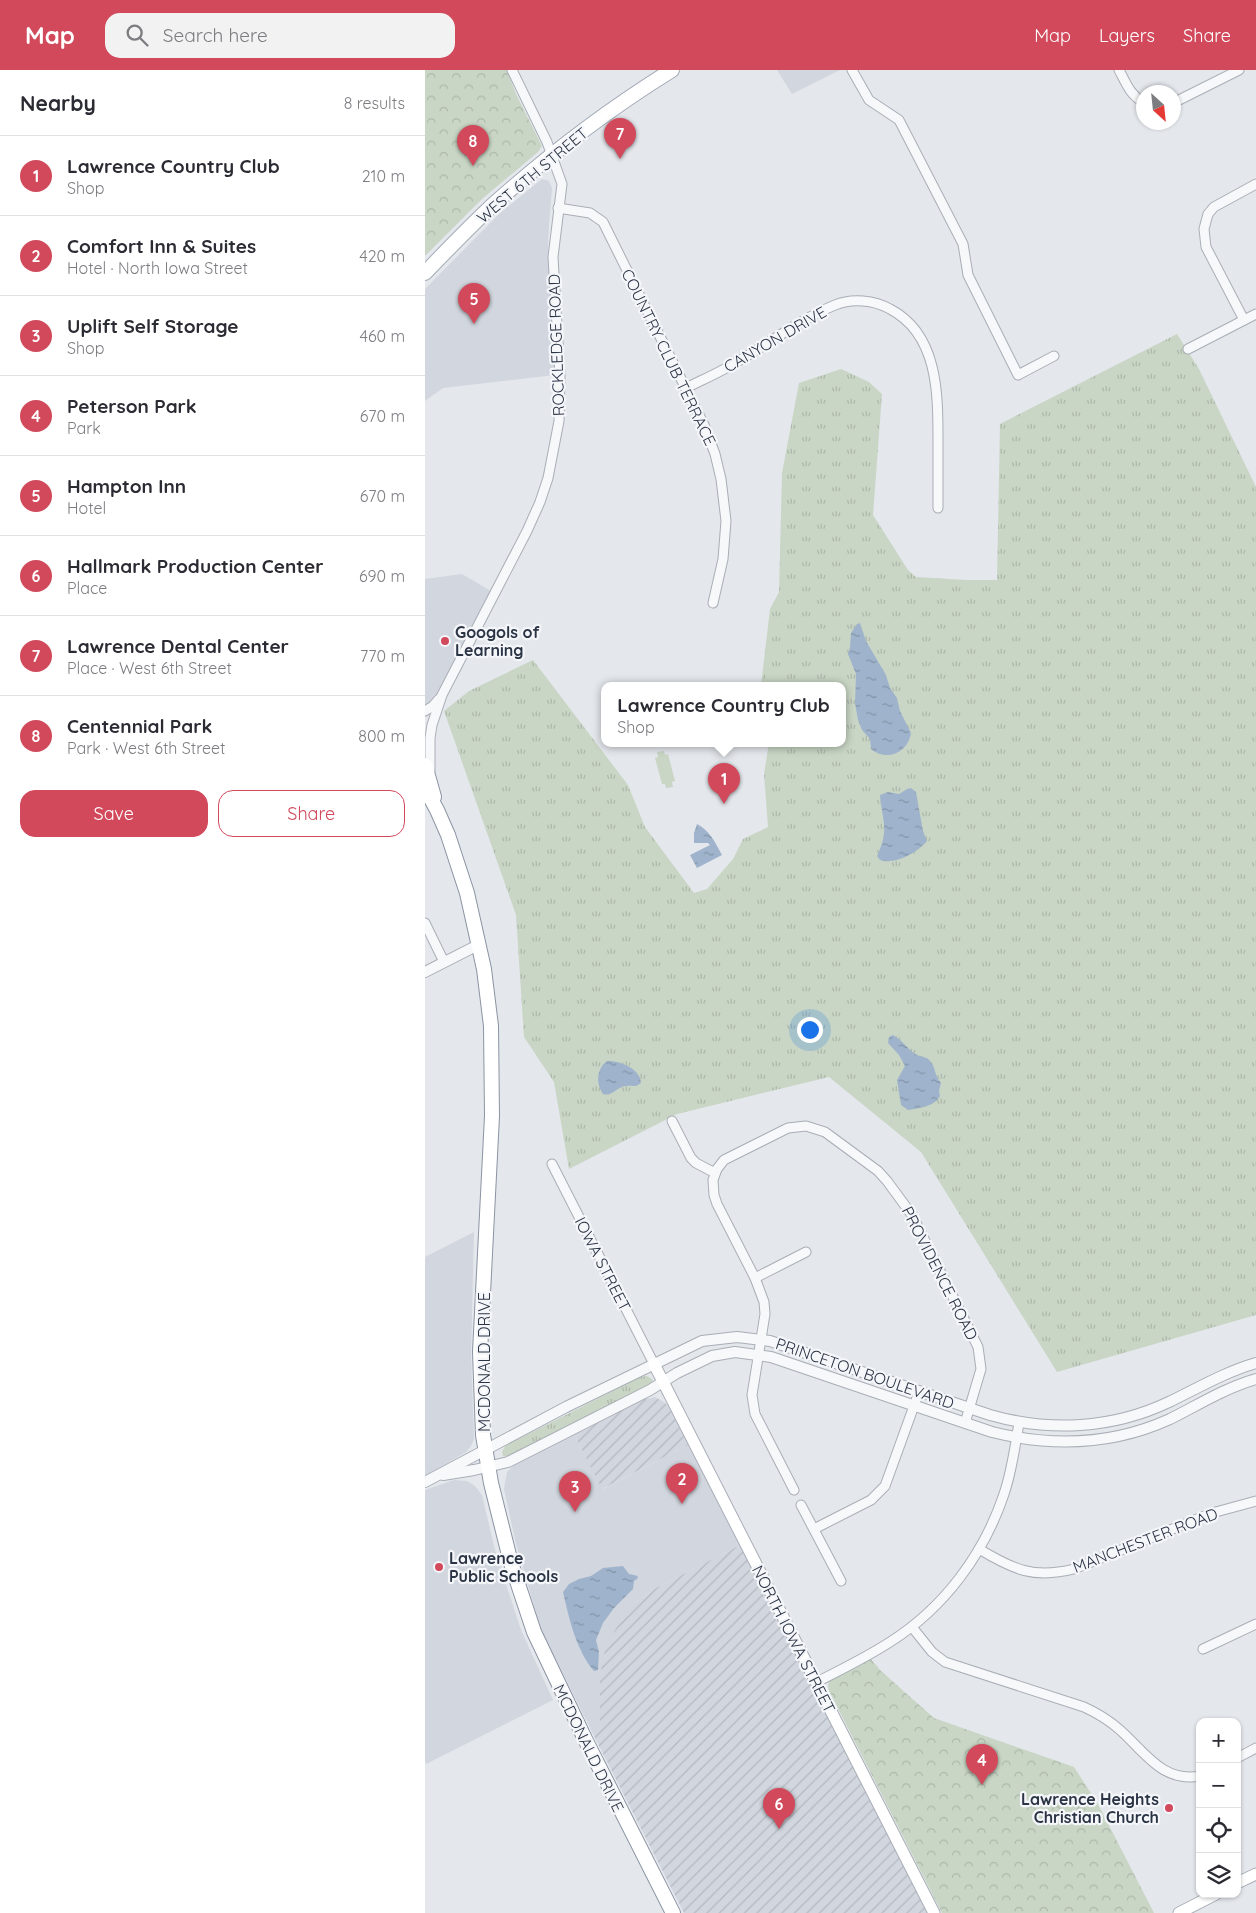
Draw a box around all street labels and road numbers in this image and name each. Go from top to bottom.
street label: WEST 6TH STREET [472,122,592,227]
street label: COUNTRY CLUB TERRACE [617,265,721,449]
street label: ROCKLEDGE ROAD [544,274,568,416]
street label: CANYON DRIVE [720,302,830,376]
street label: PROVIDENCE ROAD [898,1203,982,1343]
street label: IOWA STREET [571,1213,635,1315]
street label: MCDONALD DRIVE [474,1292,494,1432]
street label: PRINCETON BOULEVARD [773,1333,957,1413]
street label: MANCHESTER ROAD [1070,1503,1220,1577]
street label: NORTH IOWA STREET [748,1562,840,1717]
street label: MCDONALD DRIVE [549,1681,629,1815]

